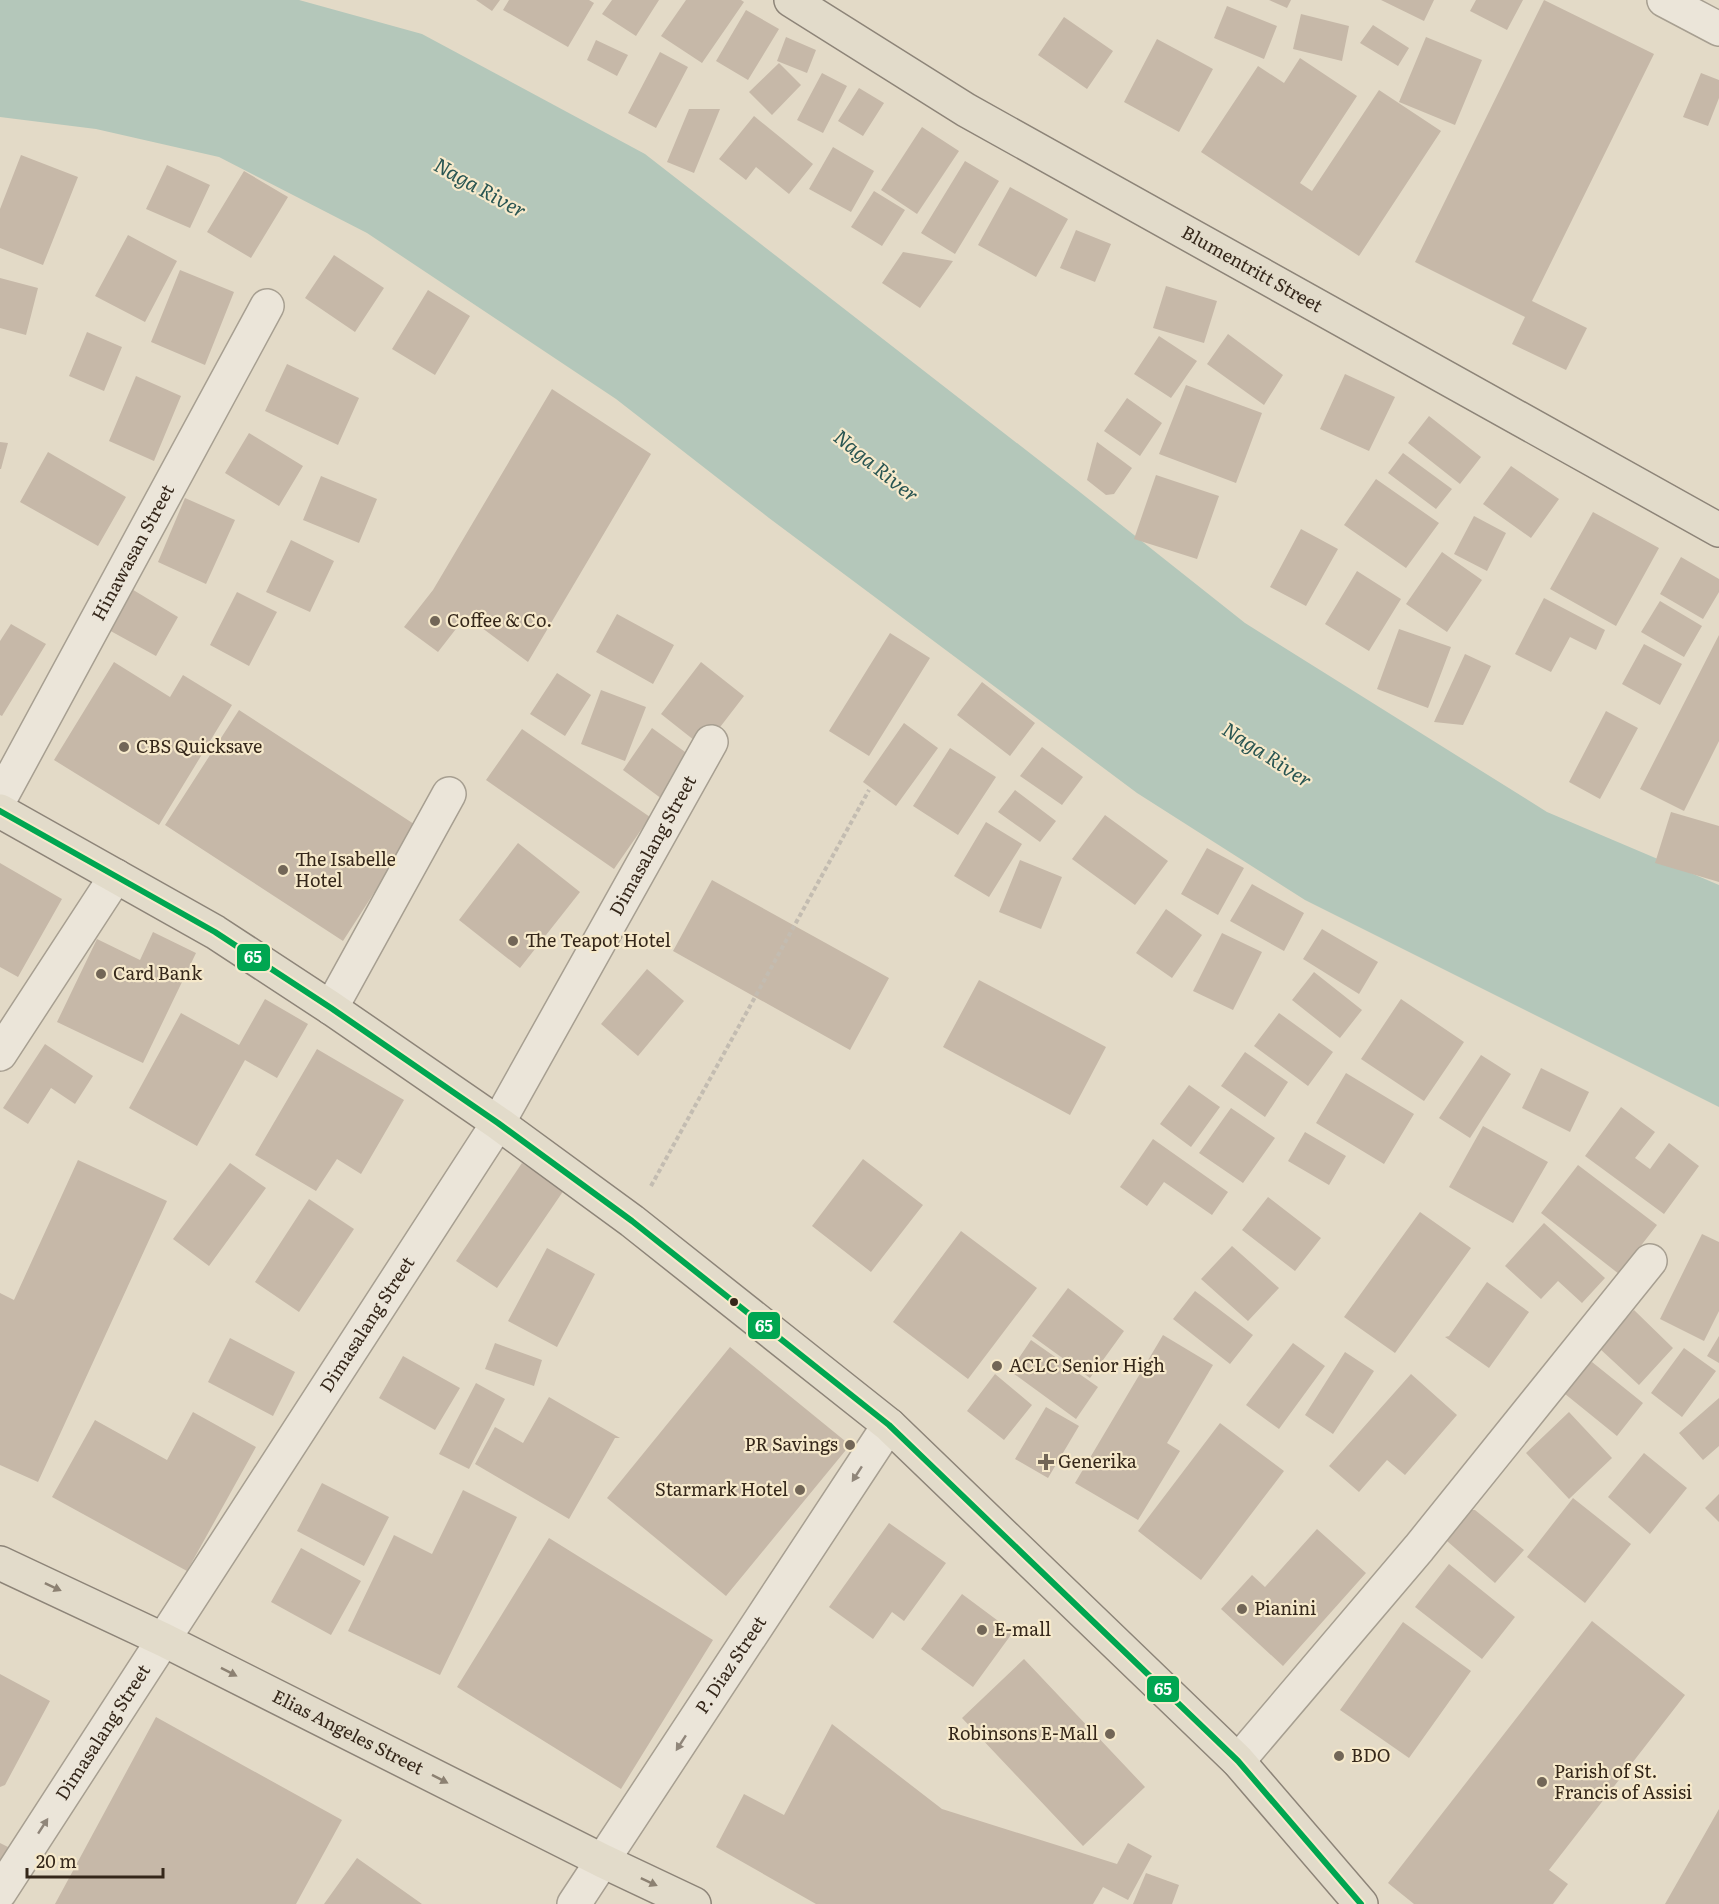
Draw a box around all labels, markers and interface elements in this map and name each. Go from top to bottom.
water label: Naga River [429,148,533,224]
street label: Blumentritt Street [1177,218,1329,319]
water label: Naga River [828,421,926,508]
street label: Hinawasan Street [84,478,180,625]
place label: Coffee & Co. [447,606,552,633]
marker: Coffee & Co. [428,614,442,628]
water label: Naga River [1217,713,1319,794]
place label: CBS Quicksave [136,732,262,759]
marker: CBS Quicksave [117,740,131,754]
street label: Dimasalang Street [602,769,702,920]
place label: The Isabelle Hotel [295,845,396,893]
marker: The Isabelle Hotel [276,863,290,877]
place label: The Teapot Hotel [525,926,671,953]
marker: The Teapot Hotel [506,934,520,948]
line badge: 65 [236,943,271,972]
text: 65 [244,944,262,968]
place label: Card Bank [113,959,203,986]
marker: Card Bank [94,967,108,981]
street label: Dimasalang Street [312,1250,421,1397]
unlabelled marker [728,1296,740,1308]
line badge: 65 [747,1311,781,1340]
text: 65 [755,1313,773,1337]
place label: ACLC Senior High [1009,1351,1165,1378]
marker: ACLC Senior High [990,1359,1004,1373]
place label: PR Savings [745,1430,838,1457]
marker: PR Savings [843,1438,857,1452]
place label: Generika [1058,1447,1137,1474]
marker: Generika [1039,1455,1053,1469]
one-way arrow [851,1466,862,1483]
place label: Starmark Hotel [655,1475,788,1502]
marker: Starmark Hotel [793,1483,807,1497]
one-way arrow [44,1583,61,1592]
place label: Pianini [1254,1594,1316,1621]
marker: Pianini [1235,1602,1249,1616]
street label: P. Diaz Street [688,1609,772,1719]
place label: E-mall [994,1615,1051,1642]
marker: E-mall [975,1623,989,1637]
street label: Dimasalang Street [48,1658,156,1805]
one-way arrow [220,1668,237,1677]
line badge: 65 [1146,1675,1180,1703]
text: 65 [1154,1676,1172,1700]
street label: Elias Angeles Street [268,1682,430,1781]
place label: Robinsons E-Mall [948,1719,1098,1746]
marker: Robinsons E-Mall [1103,1727,1117,1741]
one-way arrow [675,1735,686,1751]
place label: BDO [1351,1741,1390,1768]
marker: BDO [1332,1749,1346,1763]
place label: Parish of St. Francis of Assisi [1554,1757,1692,1805]
one-way arrow [432,1774,449,1784]
marker: Parish of St. Francis of Assisi [1535,1775,1549,1789]
one-way arrow [38,1818,49,1834]
scale bar [27,1841,164,1879]
text: 20 m [36,1847,77,1874]
one-way arrow [640,1878,657,1887]

